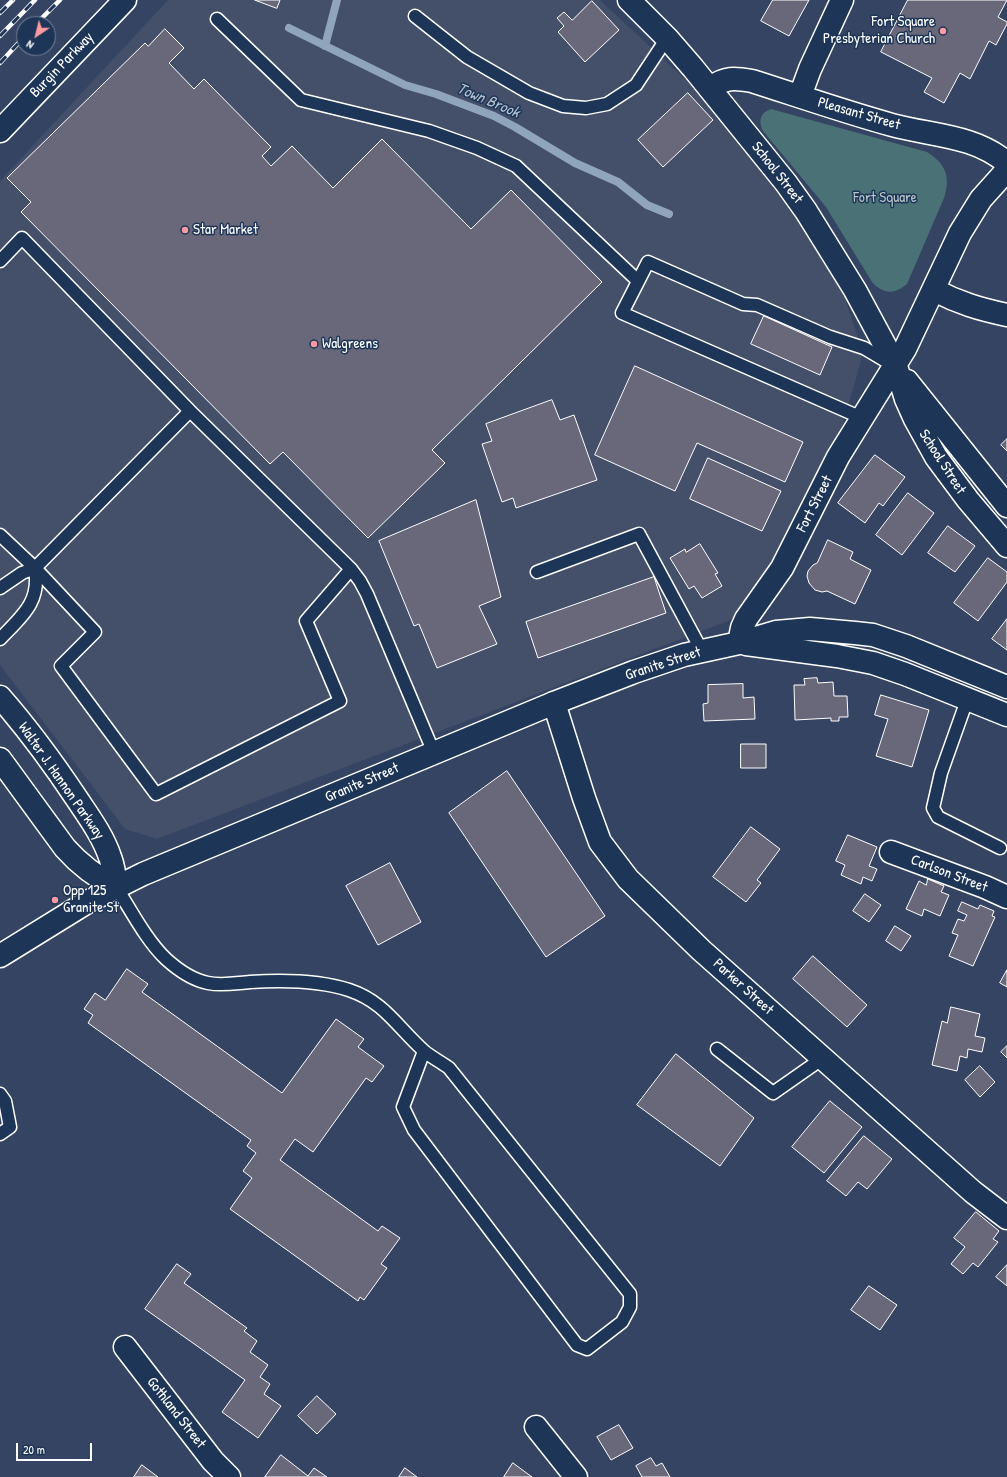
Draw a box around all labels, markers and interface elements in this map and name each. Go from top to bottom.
place label: Fort Square Presbyterian Church [823,13,935,48]
north arrow [16,16,56,56]
marker: Fort Square Presbyterian Church [938,26,948,36]
street label: Burgin Parkway [26,29,98,101]
text: N [23,38,36,52]
water label: Town Brook [454,79,522,123]
street label: Pleasant Street [816,94,902,134]
street label: School Street [747,139,807,207]
park label: Fort Square [853,189,917,207]
place label: Star Market [193,221,258,239]
marker: Star Market [180,225,190,235]
place label: Walgreens [322,335,378,353]
marker: Walgreens [309,339,319,349]
street label: School Street [914,426,970,498]
street label: Fort Street [793,473,837,535]
street label: Granite Street [623,643,703,685]
street label: Walter J. Hannon Parkway [14,719,108,843]
street label: Granite Street [322,759,402,807]
street label: Carlson Street [908,851,990,897]
place label: Opp 125 Granite St [63,882,119,917]
marker: Opp 125 Granite St [50,895,60,905]
street label: Parker Street [709,955,777,1019]
street label: Gothland Street [143,1374,209,1452]
scale bar [18,1435,94,1461]
text: 20 m [23,1441,45,1458]

